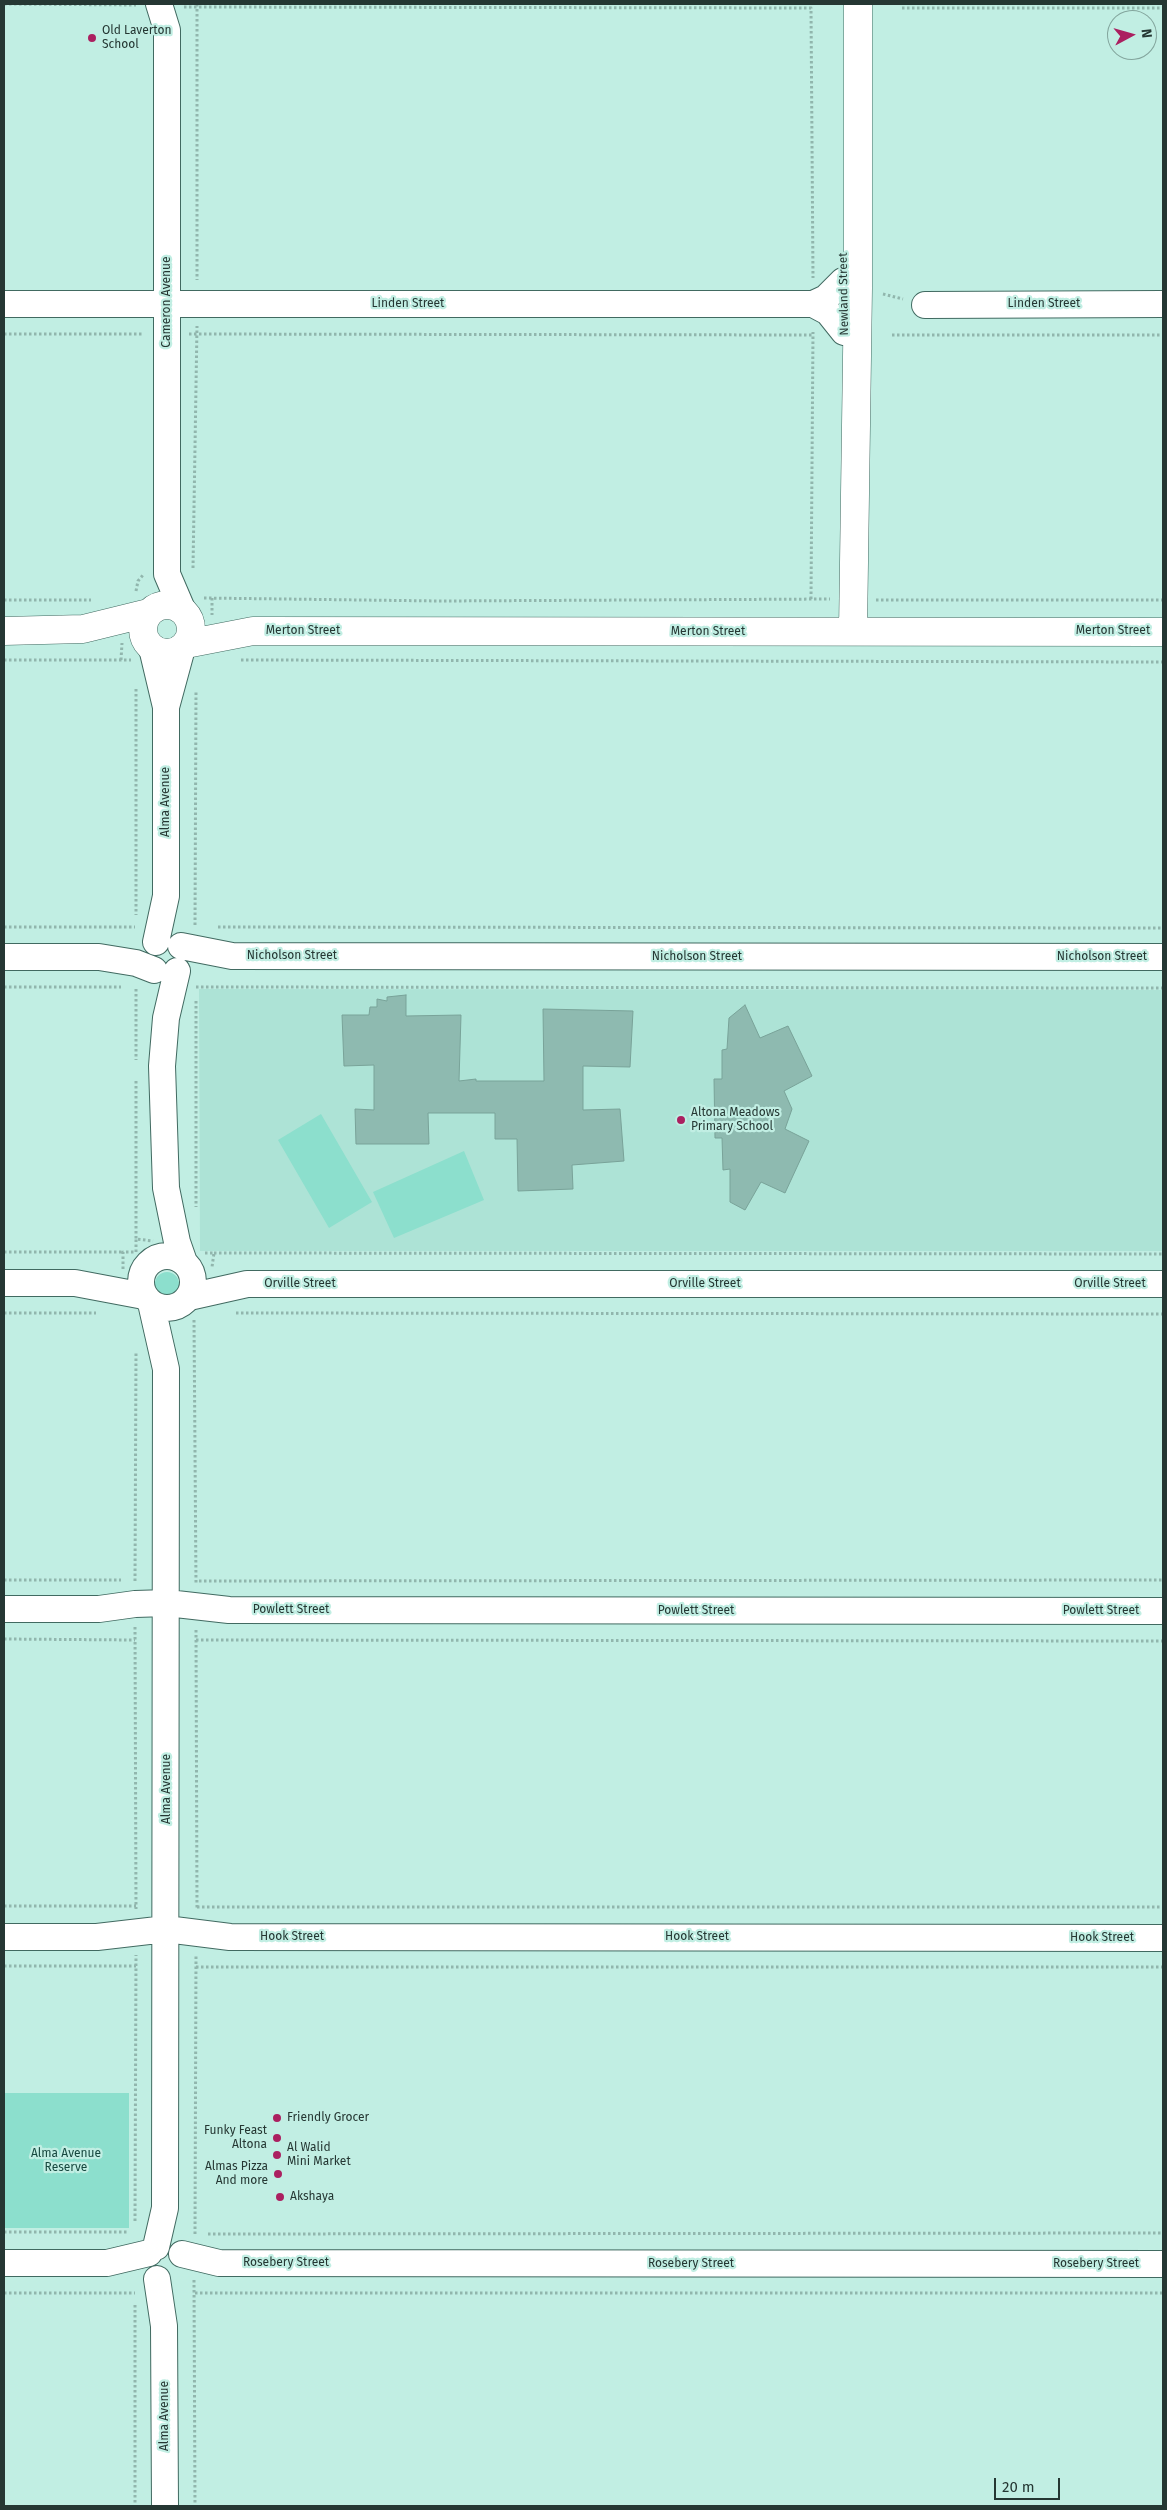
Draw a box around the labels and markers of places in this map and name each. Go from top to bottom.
place label: Old Laverton School [102,24,172,52]
marker: Old Laverton School [86,32,98,44]
place label: Altona Meadows Primary School [691,1106,780,1134]
marker: Altona Meadows Primary School [675,1114,687,1126]
place label: Friendly Grocer [287,2111,369,2125]
marker: Friendly Grocer [271,2112,283,2124]
place label: Funky Feast Altona [204,2124,267,2152]
marker: Funky Feast Altona [271,2132,283,2144]
place label: Al Walid Mini Market [287,2141,351,2169]
marker: Al Walid Mini Market [271,2149,283,2161]
place label: Almas Pizza And more [205,2160,268,2188]
marker: Almas Pizza And more [272,2168,284,2180]
place label: Akshaya [290,2190,334,2204]
marker: Akshaya [274,2191,286,2203]

